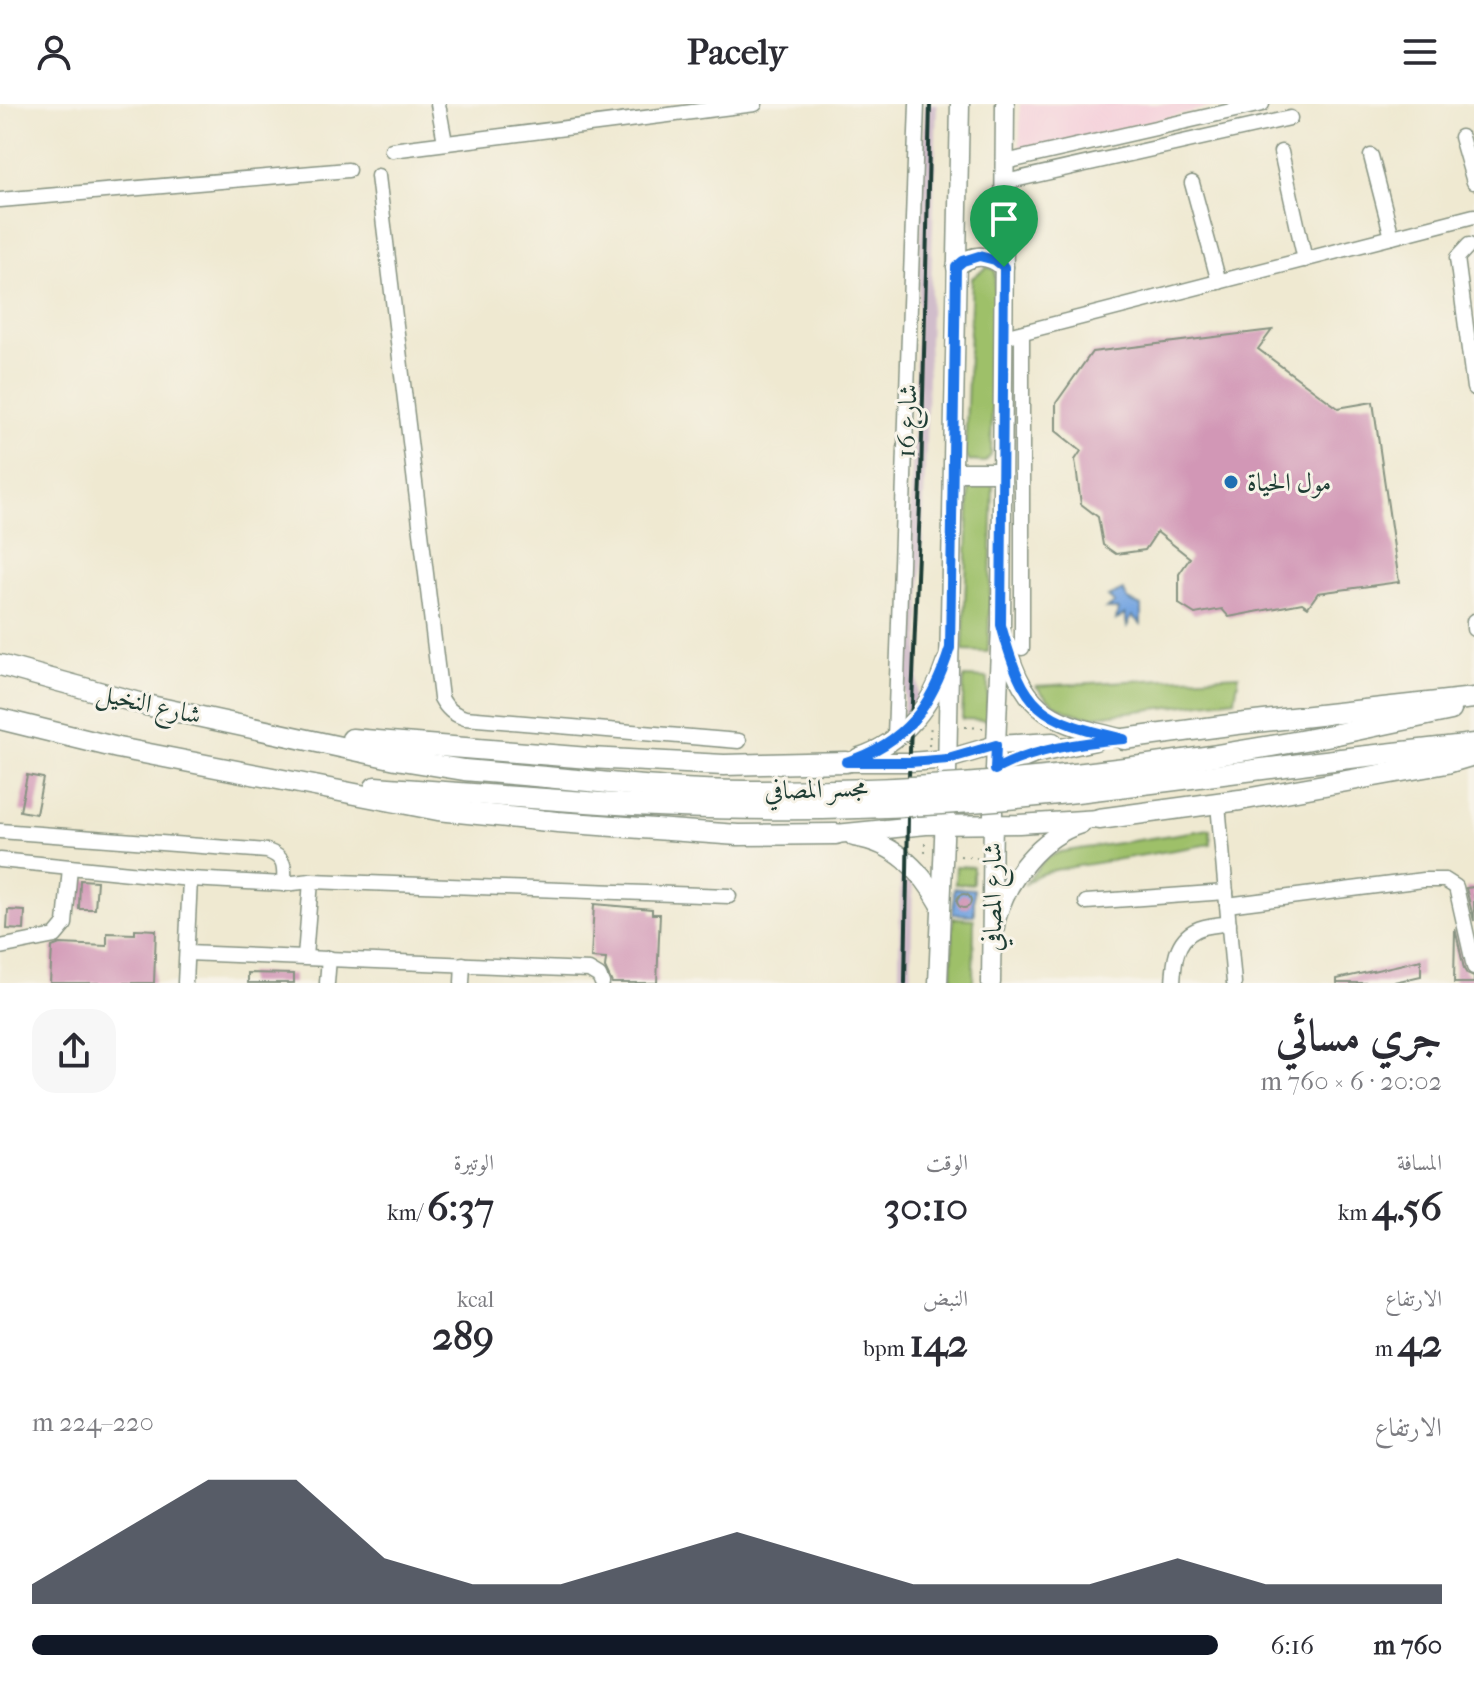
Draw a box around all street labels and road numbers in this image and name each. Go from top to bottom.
street label: شارع 16 [890,383,930,459]
street label: شارع النخيل [92,677,204,737]
street label: مجسر المصافي [764,772,869,812]
street label: شارع المصافي [977,843,1014,951]

